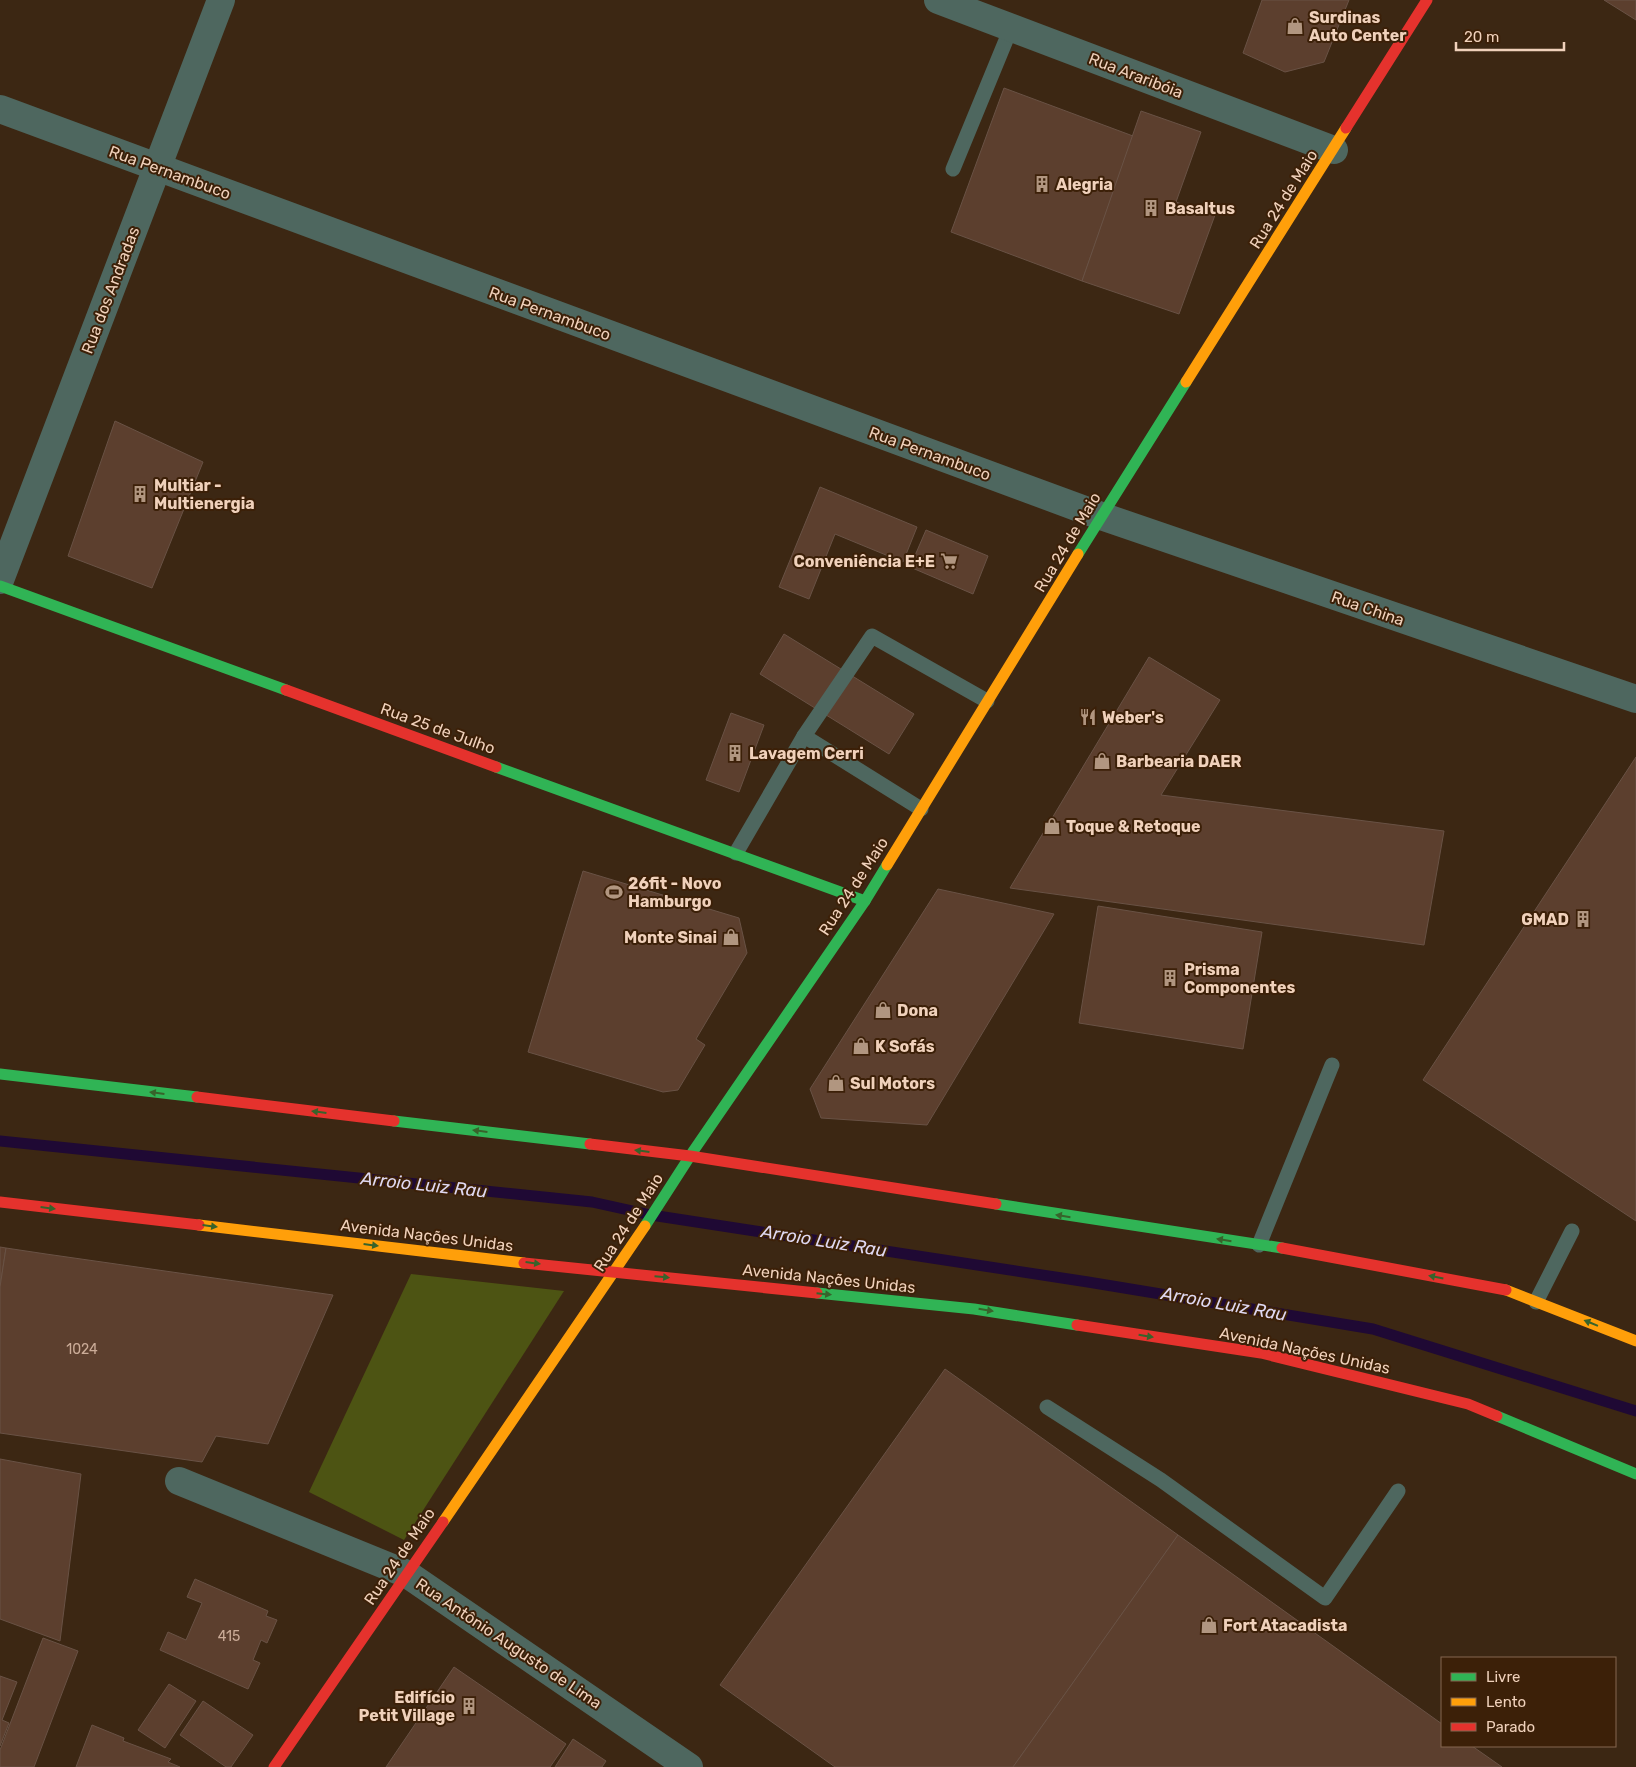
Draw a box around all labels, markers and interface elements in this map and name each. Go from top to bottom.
place label: Surdinas Auto Center [1309,8,1407,45]
shop icon: Surdinas Auto Center [1285,16,1305,36]
scale bar [1456,20,1564,52]
text: 20 m [1464,28,1499,46]
street label: Rua Araribóia [1086,49,1186,102]
street label: Rua Pernambuco [106,142,233,203]
street label: Rua 24 de Maio [1245,146,1321,252]
building icon: Alegria [1032,174,1052,194]
place label: Alegria [1056,175,1113,194]
building icon: Basaltus [1141,198,1161,218]
place label: Basaltus [1165,199,1235,218]
street label: Rua dos Andradas [78,224,143,356]
street label: Rua Pernambuco [486,283,613,344]
street label: Rua Pernambuco [866,423,993,484]
place label: Multiar - Multienergia [154,476,255,513]
building icon: Multiar - Multienergia [130,484,150,504]
street label: Rua 24 de Maio [1030,489,1105,596]
supermarket icon: Conveniência E+E [939,551,959,571]
place label: Conveniência E+E [794,552,935,571]
street label: Rua China [1329,587,1407,630]
street label: Rua 25 de Julho [378,699,498,758]
restaurant icon: Weber's [1078,707,1098,727]
place label: Weber's [1102,708,1164,727]
building icon: Lavagem Cerri [725,743,745,763]
place label: Lavagem Cerri [749,744,864,763]
shop icon: Barbearia DAER [1092,751,1112,771]
place label: Barbearia DAER [1116,752,1242,771]
shop icon: Toque & Retoque [1042,816,1062,836]
place label: Toque & Retoque [1066,817,1201,836]
street label: Rua 24 de Maio [815,834,892,939]
place label: 26fit - Novo Hamburgo [628,874,722,911]
sports icon: 26fit - Novo Hamburgo [604,882,624,902]
building icon: GMAD [1573,909,1593,929]
place label: GMAD [1521,910,1569,929]
shop icon: Monte Sinai [721,927,741,947]
place label: Monte Sinai [624,928,717,947]
place label: Prisma Componentes [1184,960,1296,997]
building icon: Prisma Componentes [1160,968,1180,988]
shop icon: Dona [873,1000,893,1020]
place label: Dona [897,1001,938,1020]
shop icon: K Sofás [851,1036,871,1056]
place label: K Sofás [875,1037,935,1056]
shop icon: Sul Motors [826,1073,846,1093]
place label: Sul Motors [850,1074,935,1093]
one-way arrow [149,1089,165,1097]
one-way arrow [311,1108,327,1116]
one-way arrow [472,1127,488,1135]
one-way arrow [633,1146,649,1154]
water label: Arroio Luiz Rau [359,1167,488,1203]
street label: Rua 24 de Maio [590,1170,667,1275]
one-way arrow [41,1204,57,1212]
one-way arrow [1055,1212,1071,1220]
street label: Avenida Nações Unidas [339,1215,514,1256]
water label: Arroio Luiz Rau [759,1220,889,1262]
one-way arrow [202,1222,218,1230]
one-way arrow [1215,1236,1231,1244]
one-way arrow [364,1241,380,1249]
one-way arrow [525,1259,541,1267]
street label: Avenida Nações Unidas [741,1260,916,1297]
one-way arrow [1428,1273,1443,1281]
one-way arrow [655,1274,671,1282]
water label: Arroio Luiz Rau [1159,1282,1289,1326]
one-way arrow [816,1290,832,1298]
one-way arrow [978,1307,994,1315]
one-way arrow [1583,1319,1598,1327]
street label: Avenida Nações Unidas [1218,1323,1392,1378]
one-way arrow [1139,1332,1155,1340]
house number: 1024 [66,1341,98,1358]
street label: Rua 24 de Maio [360,1504,439,1608]
street label: Rua Antônio Augusto de Lima [412,1574,605,1713]
shop icon: Fort Atacadista [1199,1615,1219,1635]
place label: Fort Atacadista [1223,1616,1347,1635]
house number: 415 [218,1628,240,1645]
legend [1441,1657,1616,1747]
text: Livre [1486,1668,1520,1686]
place label: Edifício Petit Village [359,1688,455,1725]
text: Lento [1486,1693,1526,1711]
building icon: Edifício Petit Village [459,1696,479,1716]
text: Parado [1486,1718,1535,1736]

